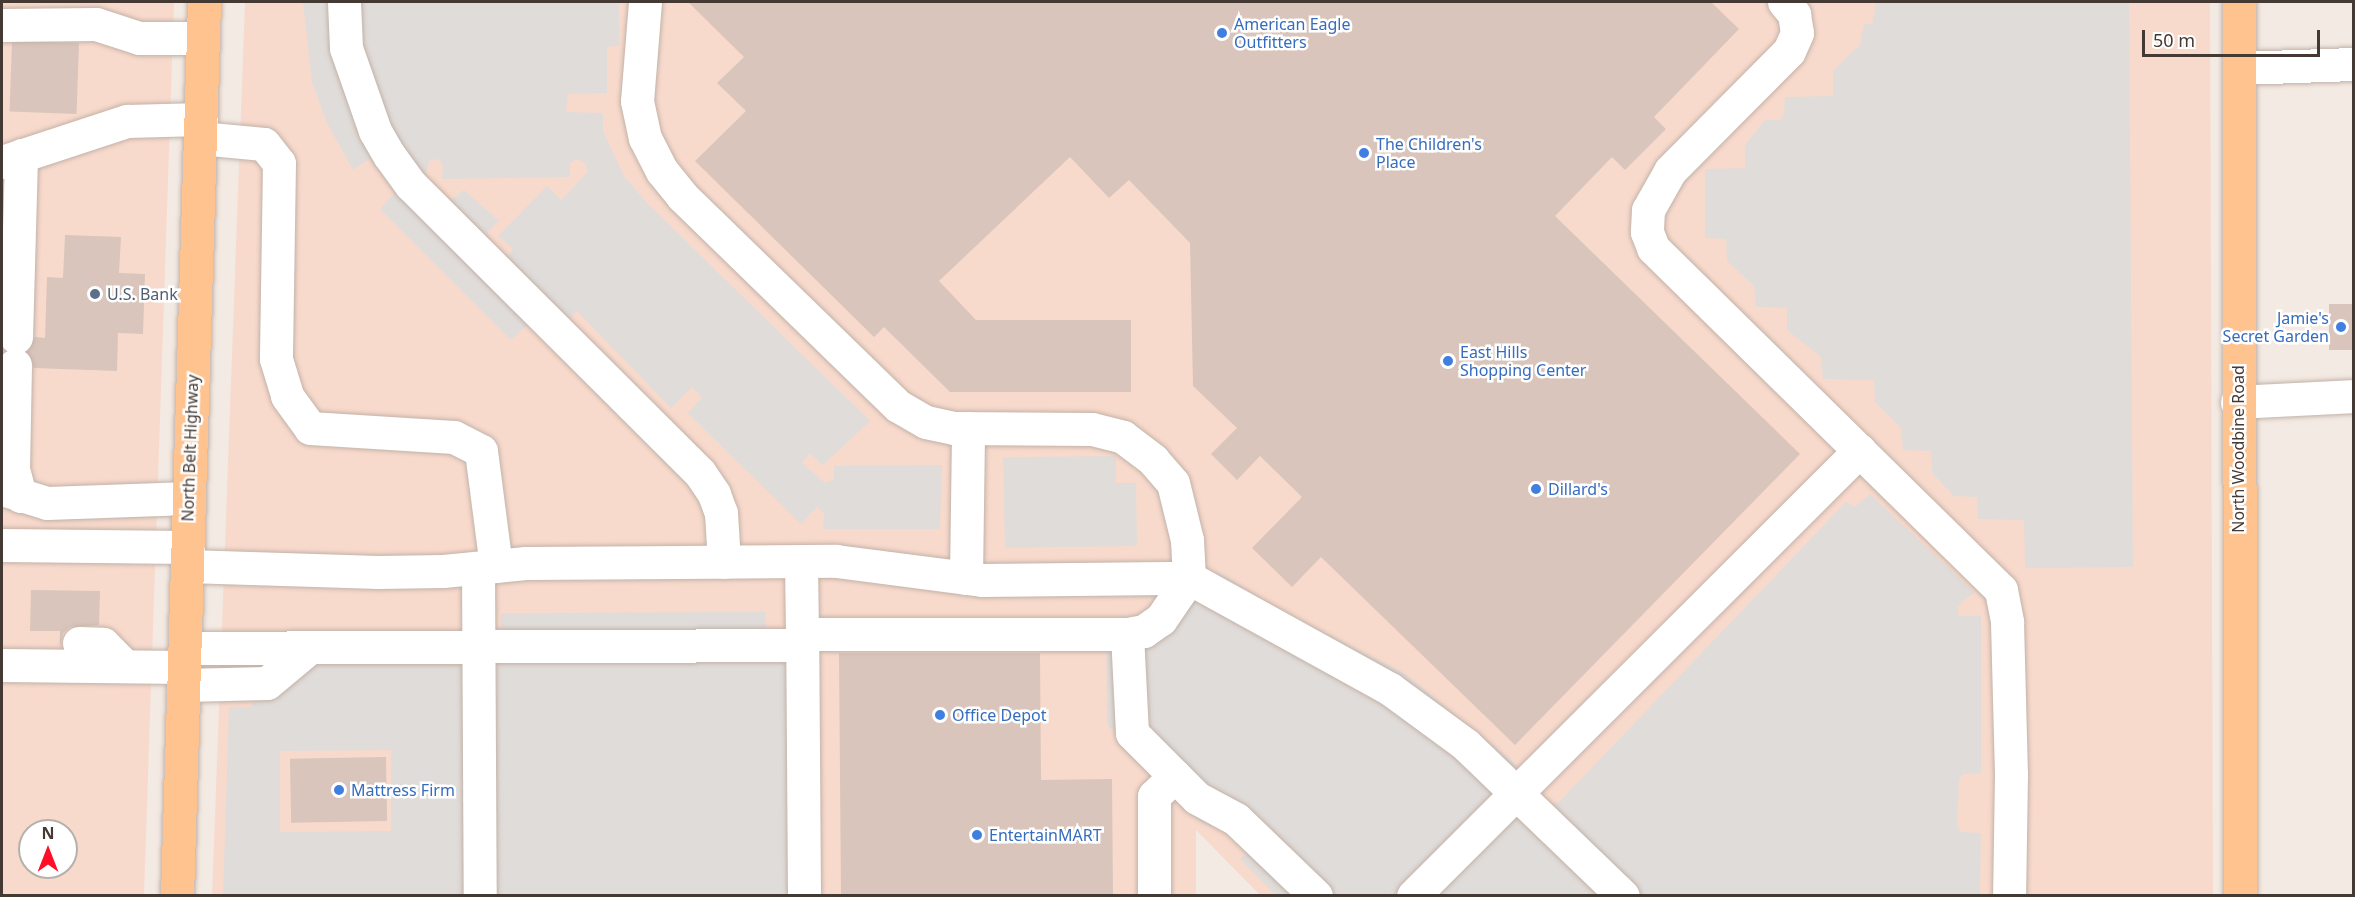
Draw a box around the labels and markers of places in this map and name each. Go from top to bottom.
place label: American Eagle Outfitters [1234,14,1351,52]
marker: American Eagle Outfitters [1215,26,1229,40]
place label: The Children's Place [1376,134,1482,172]
marker: The Children's Place [1357,146,1371,160]
place label: U.S. Bank [107,284,178,304]
marker: U.S. Bank [88,287,102,301]
place label: Jamie's Secret Garden [2223,308,2329,346]
marker: Jamie's Secret Garden [2334,320,2348,334]
place label: East Hills Shopping Center [1460,342,1586,380]
marker: East Hills Shopping Center [1441,354,1455,368]
place label: Dillard's [1548,479,1608,499]
marker: Dillard's [1529,482,1543,496]
place label: Office Depot [952,705,1046,725]
marker: Office Depot [933,708,947,722]
place label: Mattress Firm [351,780,455,800]
marker: Mattress Firm [332,783,346,797]
place label: EntertainMART [989,825,1102,845]
marker: EntertainMART [970,828,984,842]

